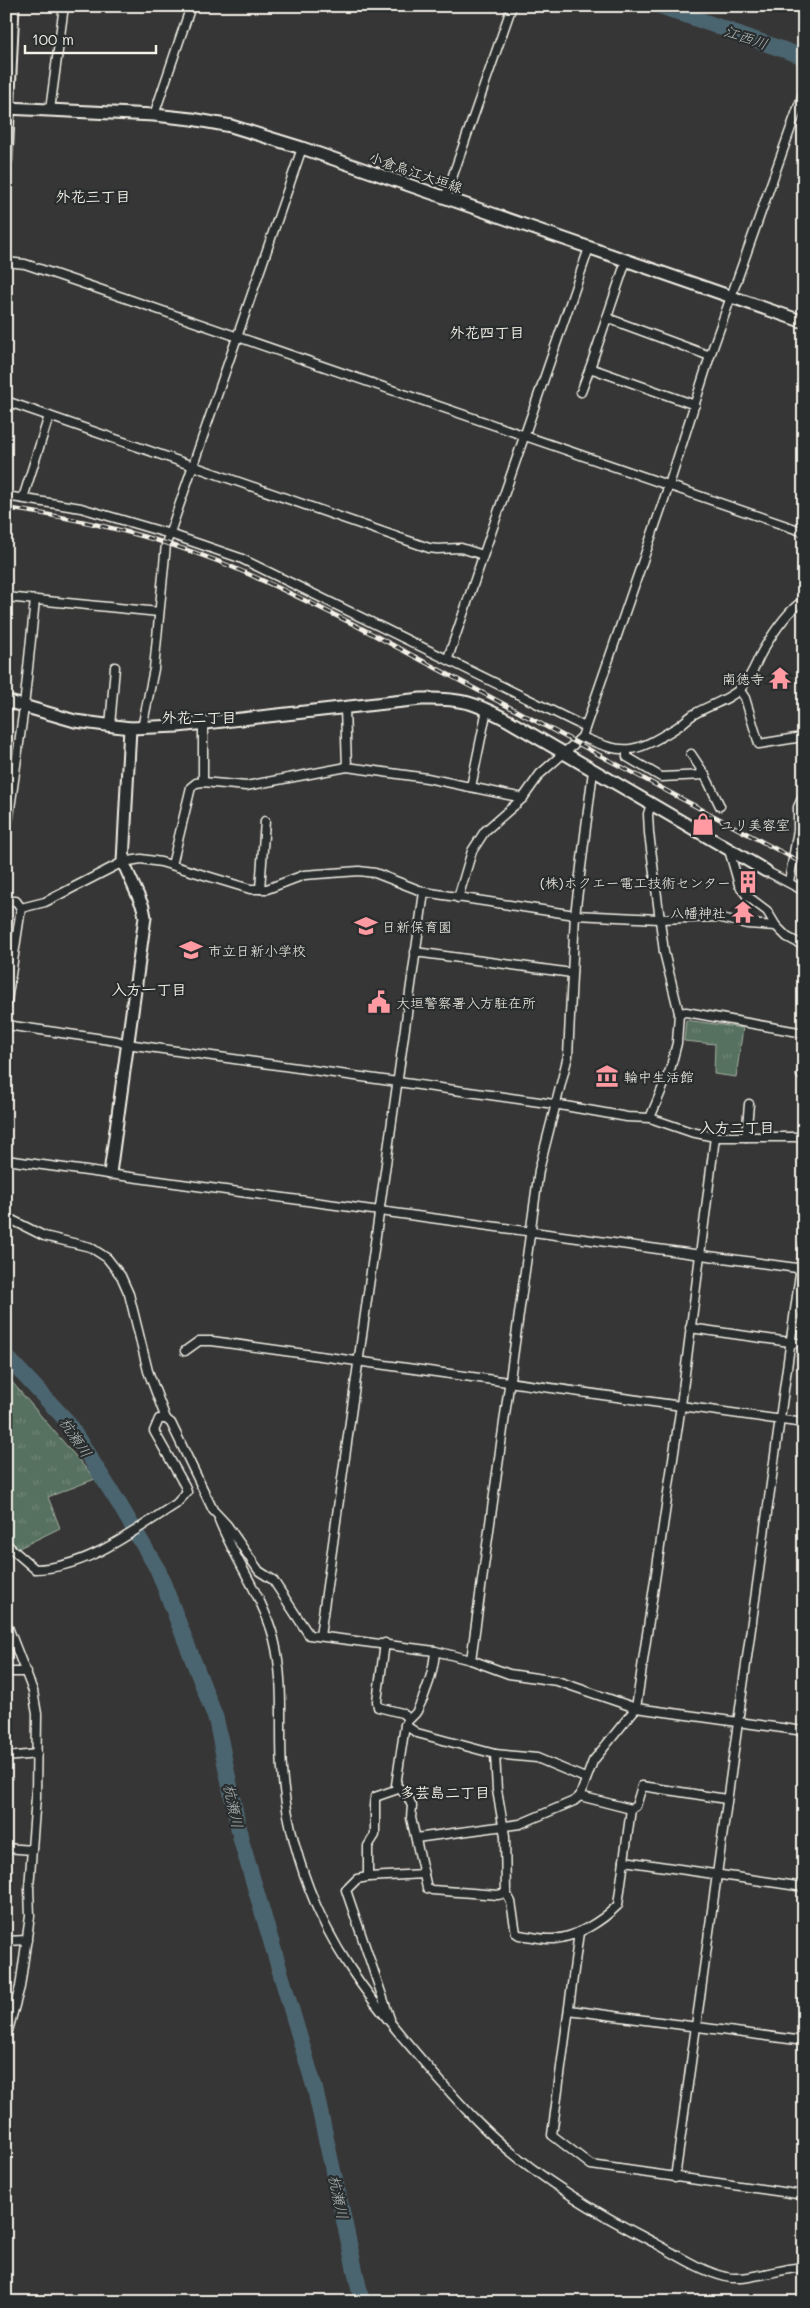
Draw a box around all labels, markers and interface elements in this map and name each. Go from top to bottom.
water label: 江西川 [721,20,771,54]
scale bar [25,22,156,54]
text: 100 m [32,29,74,49]
street label: 小倉烏江大垣線 [367,147,465,197]
district label: 外花三丁目 [55,186,131,206]
district label: 外花四丁目 [449,322,525,342]
temple icon: 南徳寺 [767,665,793,691]
place label: 南徳寺 [722,669,764,688]
district label: 外花二丁目 [161,707,237,727]
shop icon: ユリ美容室 [690,811,716,837]
place label: ユリ美容室 [720,815,790,834]
building icon: (株)ホクエー電工技術センター [735,869,761,895]
place label: (株)ホクエー電工技術センター [540,873,731,892]
temple icon: 八幡神社 [730,899,756,925]
place label: 八幡神社 [670,903,726,922]
school or university icon: 日新保育園 [353,913,379,939]
place label: 日新保育園 [382,917,452,936]
school or university icon: 市立日新小学校 [178,937,204,963]
place label: 市立日新小学校 [208,941,306,960]
district label: 入方一丁目 [111,979,187,999]
public building icon: 大垣警察署入方駐在所 [366,989,392,1015]
place label: 大垣警察署入方駐在所 [396,993,536,1012]
museum icon: 輪中生活館 [594,1063,620,1089]
place label: 輪中生活館 [624,1067,694,1086]
district label: 入方二丁目 [699,1117,775,1137]
water label: 杭瀬川 [55,1413,97,1461]
water label: 杭瀬川 [220,1782,248,1830]
district label: 多芸島二丁目 [400,1782,490,1802]
water label: 杭瀬川 [325,2173,353,2221]

